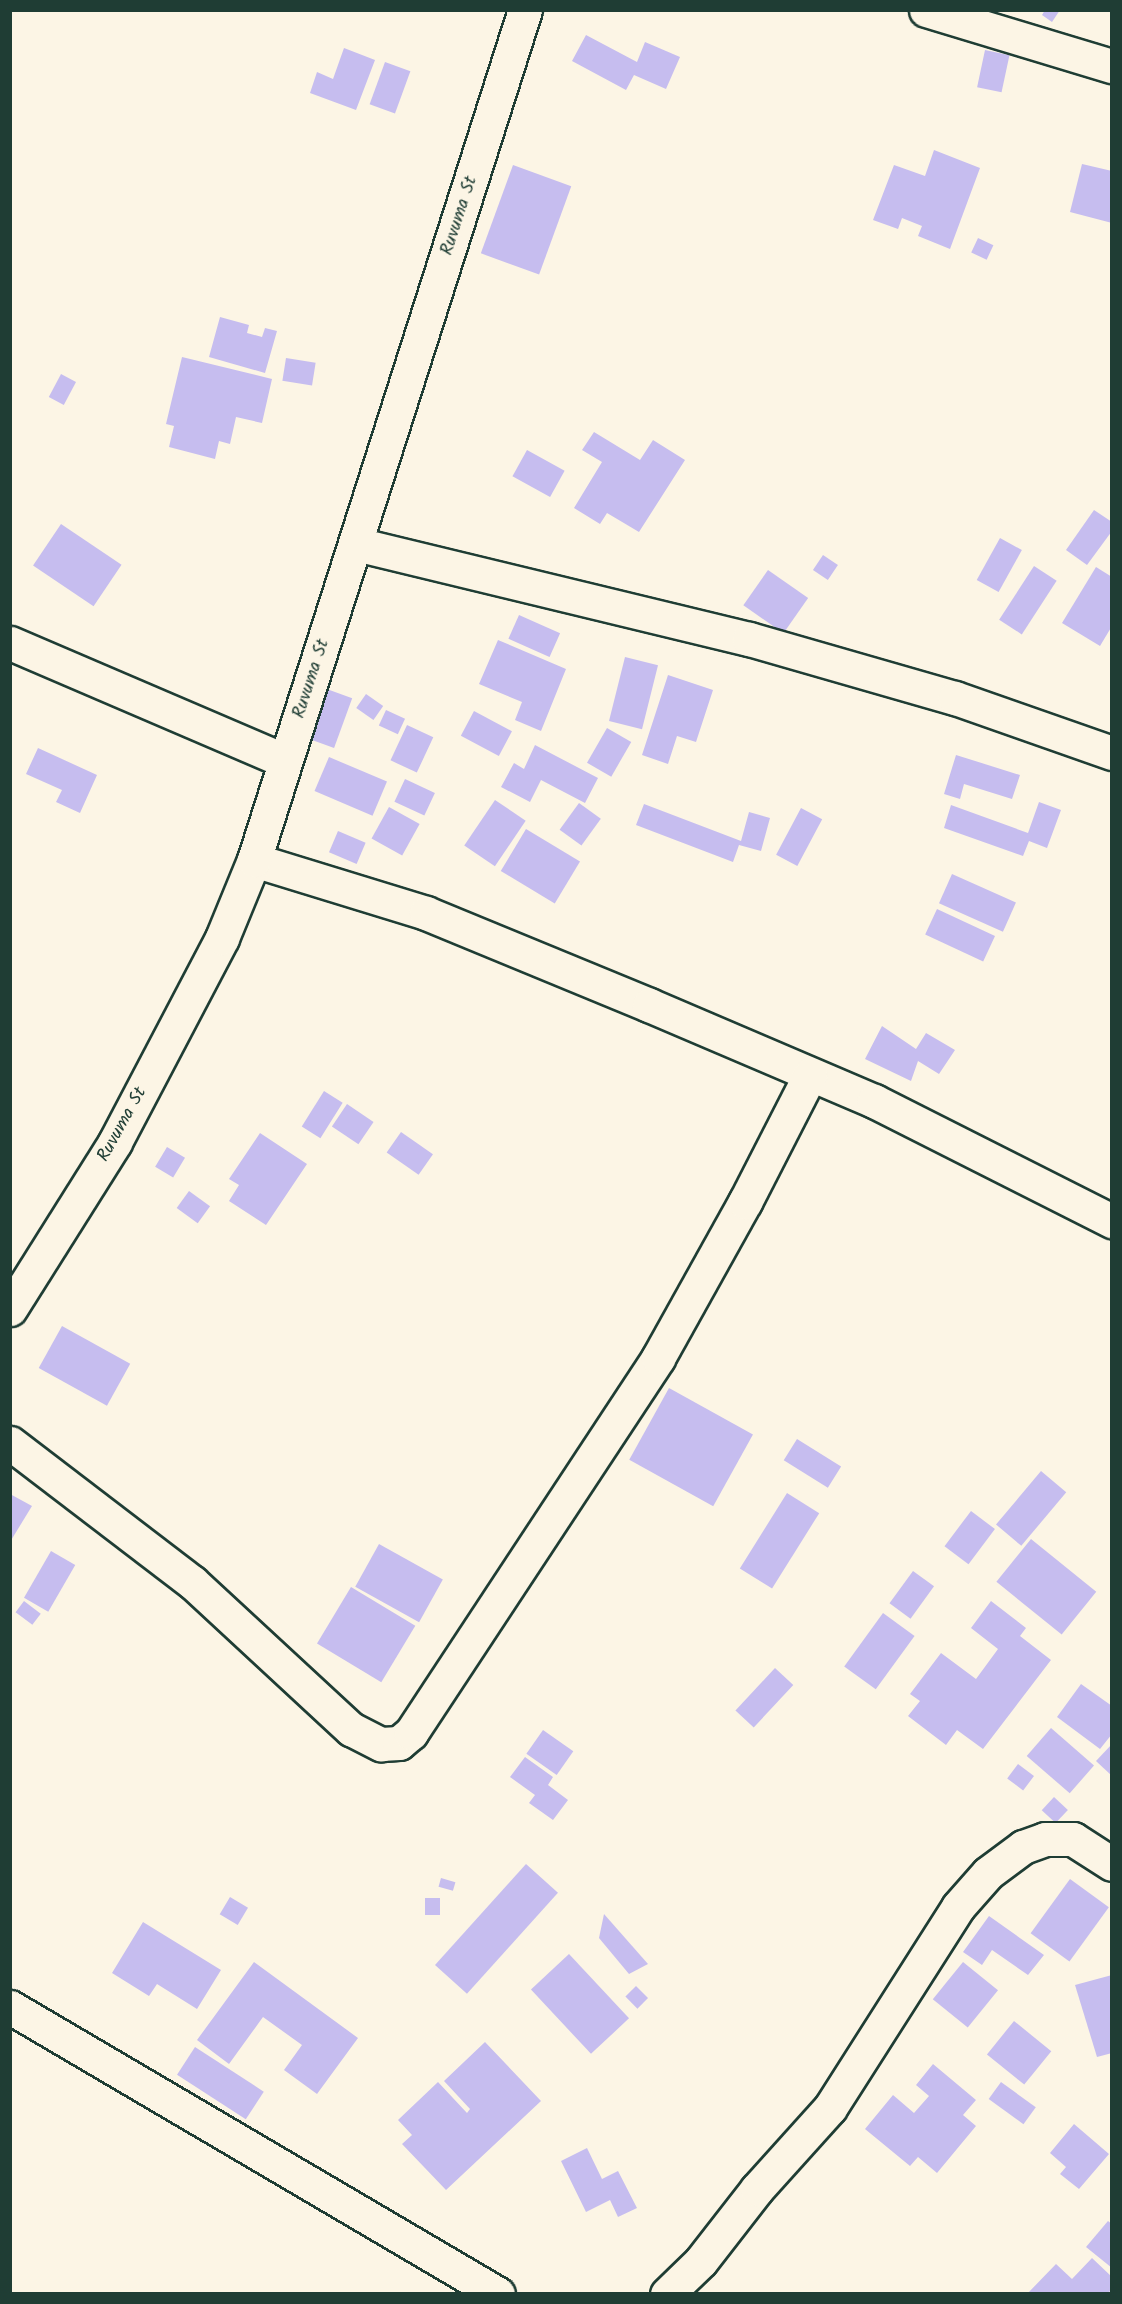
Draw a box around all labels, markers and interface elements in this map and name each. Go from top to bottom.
street label: Ruvuma St [437,174,483,258]
street label: Ruvuma St [289,637,335,721]
street label: Ruvuma St [94,1084,152,1166]

